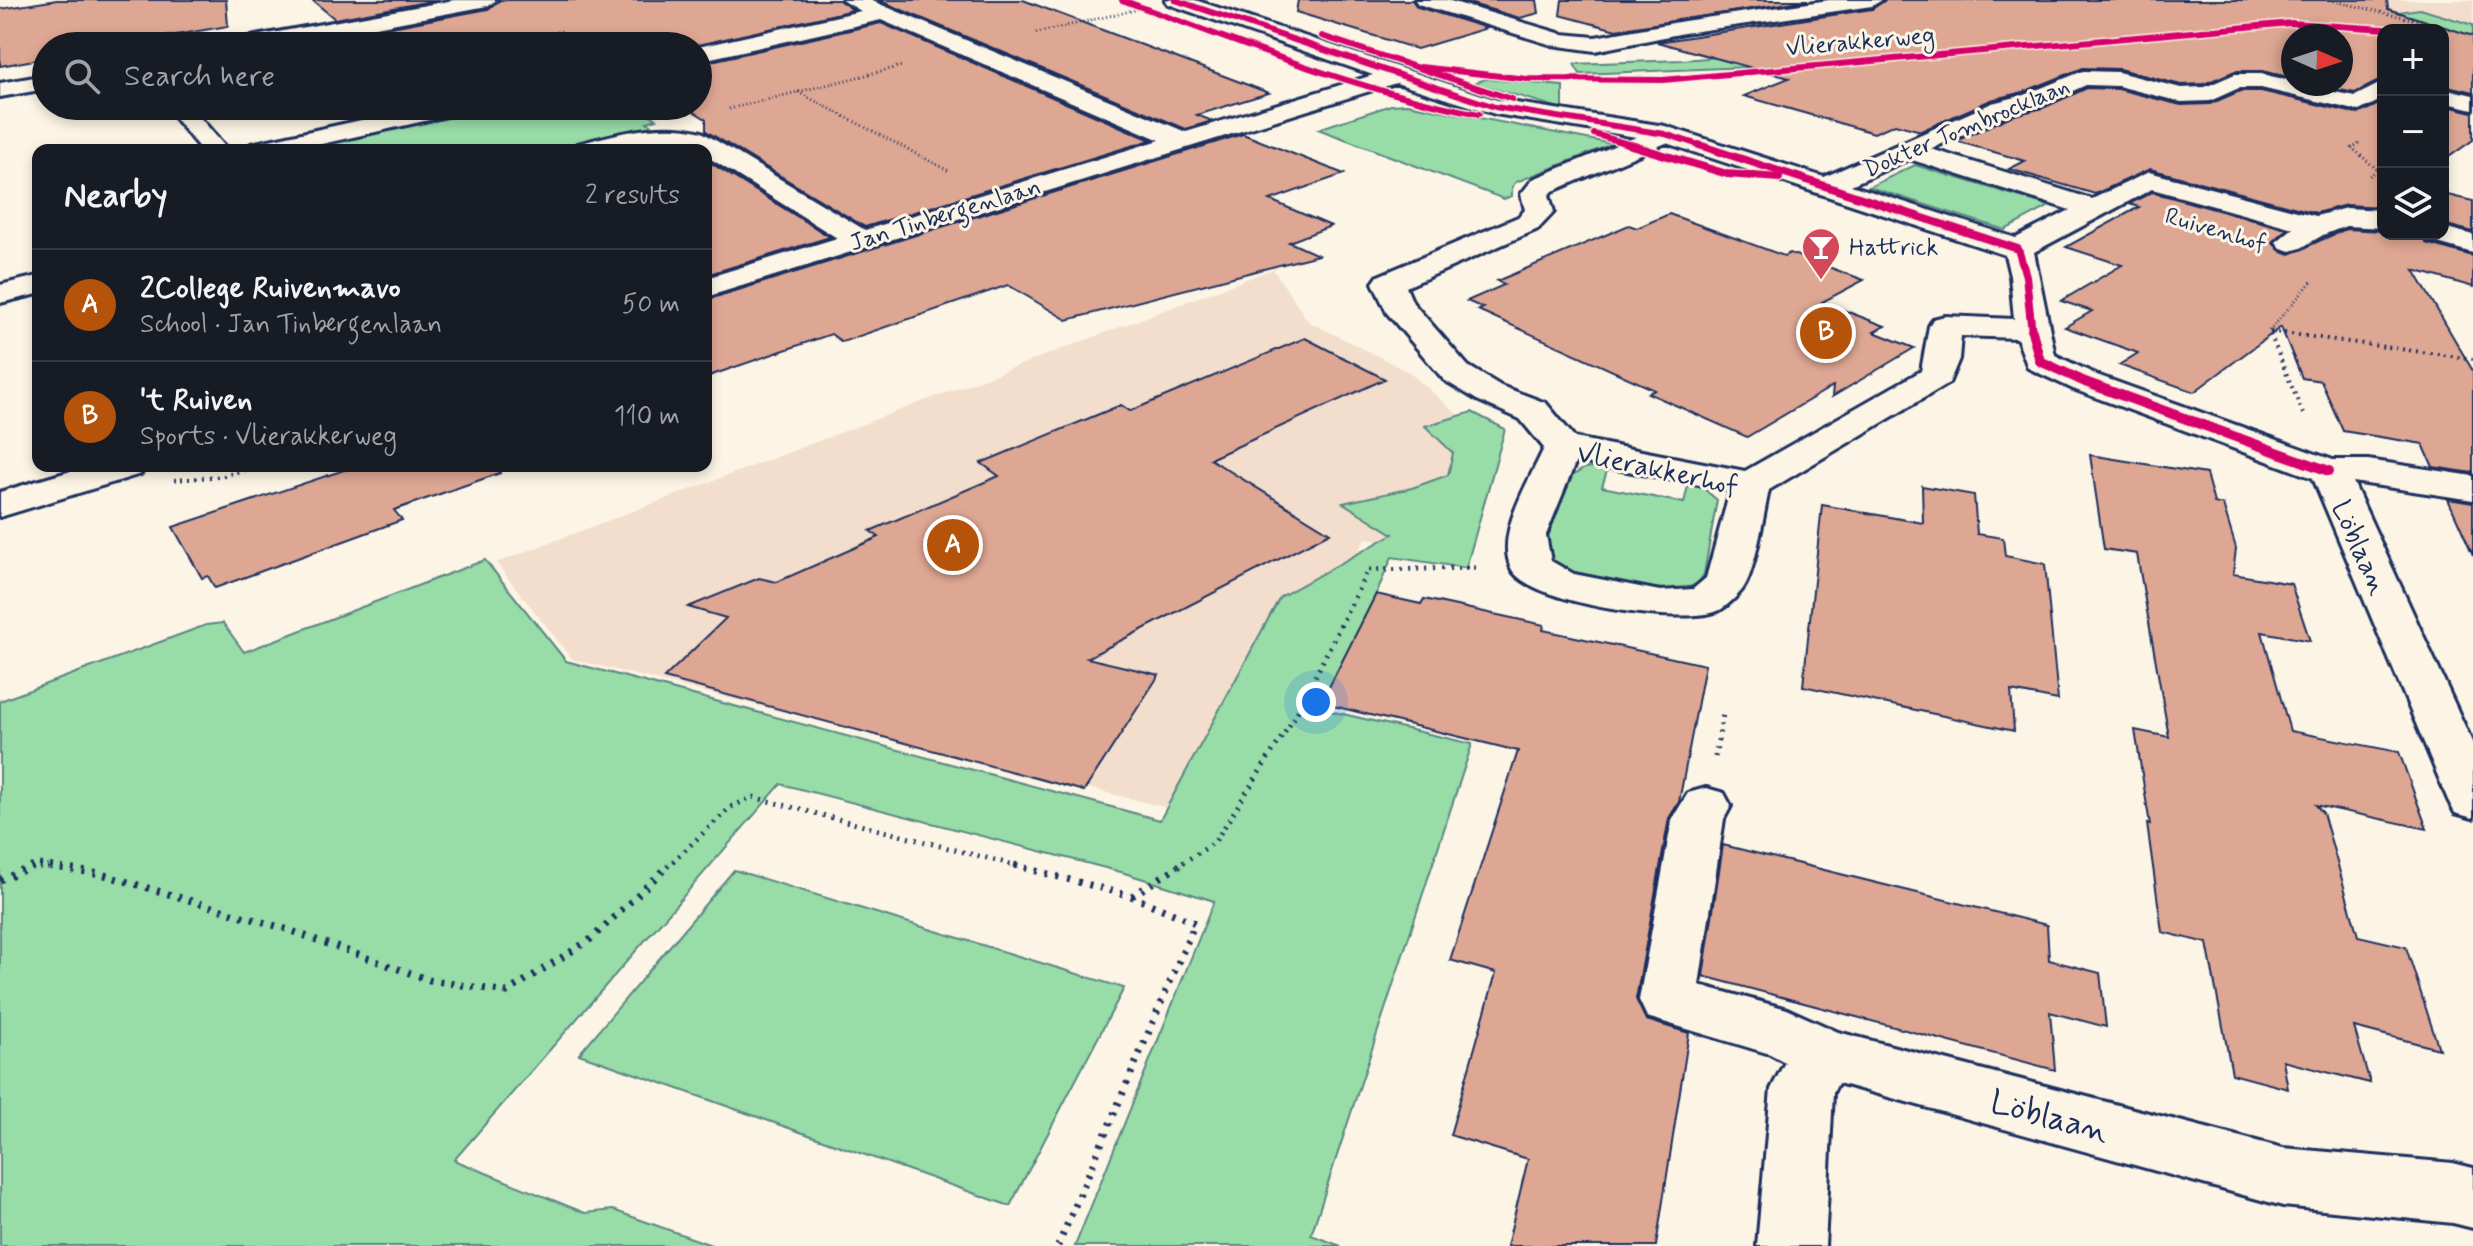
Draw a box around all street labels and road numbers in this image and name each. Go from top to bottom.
street label: Vlierakkerweg [1784,21,1936,66]
street label: Dokter Tombrocklaan [1859,71,2074,186]
street label: Jan Tinbergenlaan [846,172,1046,262]
street label: Ruivenhof [2161,201,2270,260]
street label: Vlierakkerhof [1573,435,1742,506]
street label: Löblaan [2322,495,2396,601]
street label: Löblaan [1985,1080,2114,1155]

